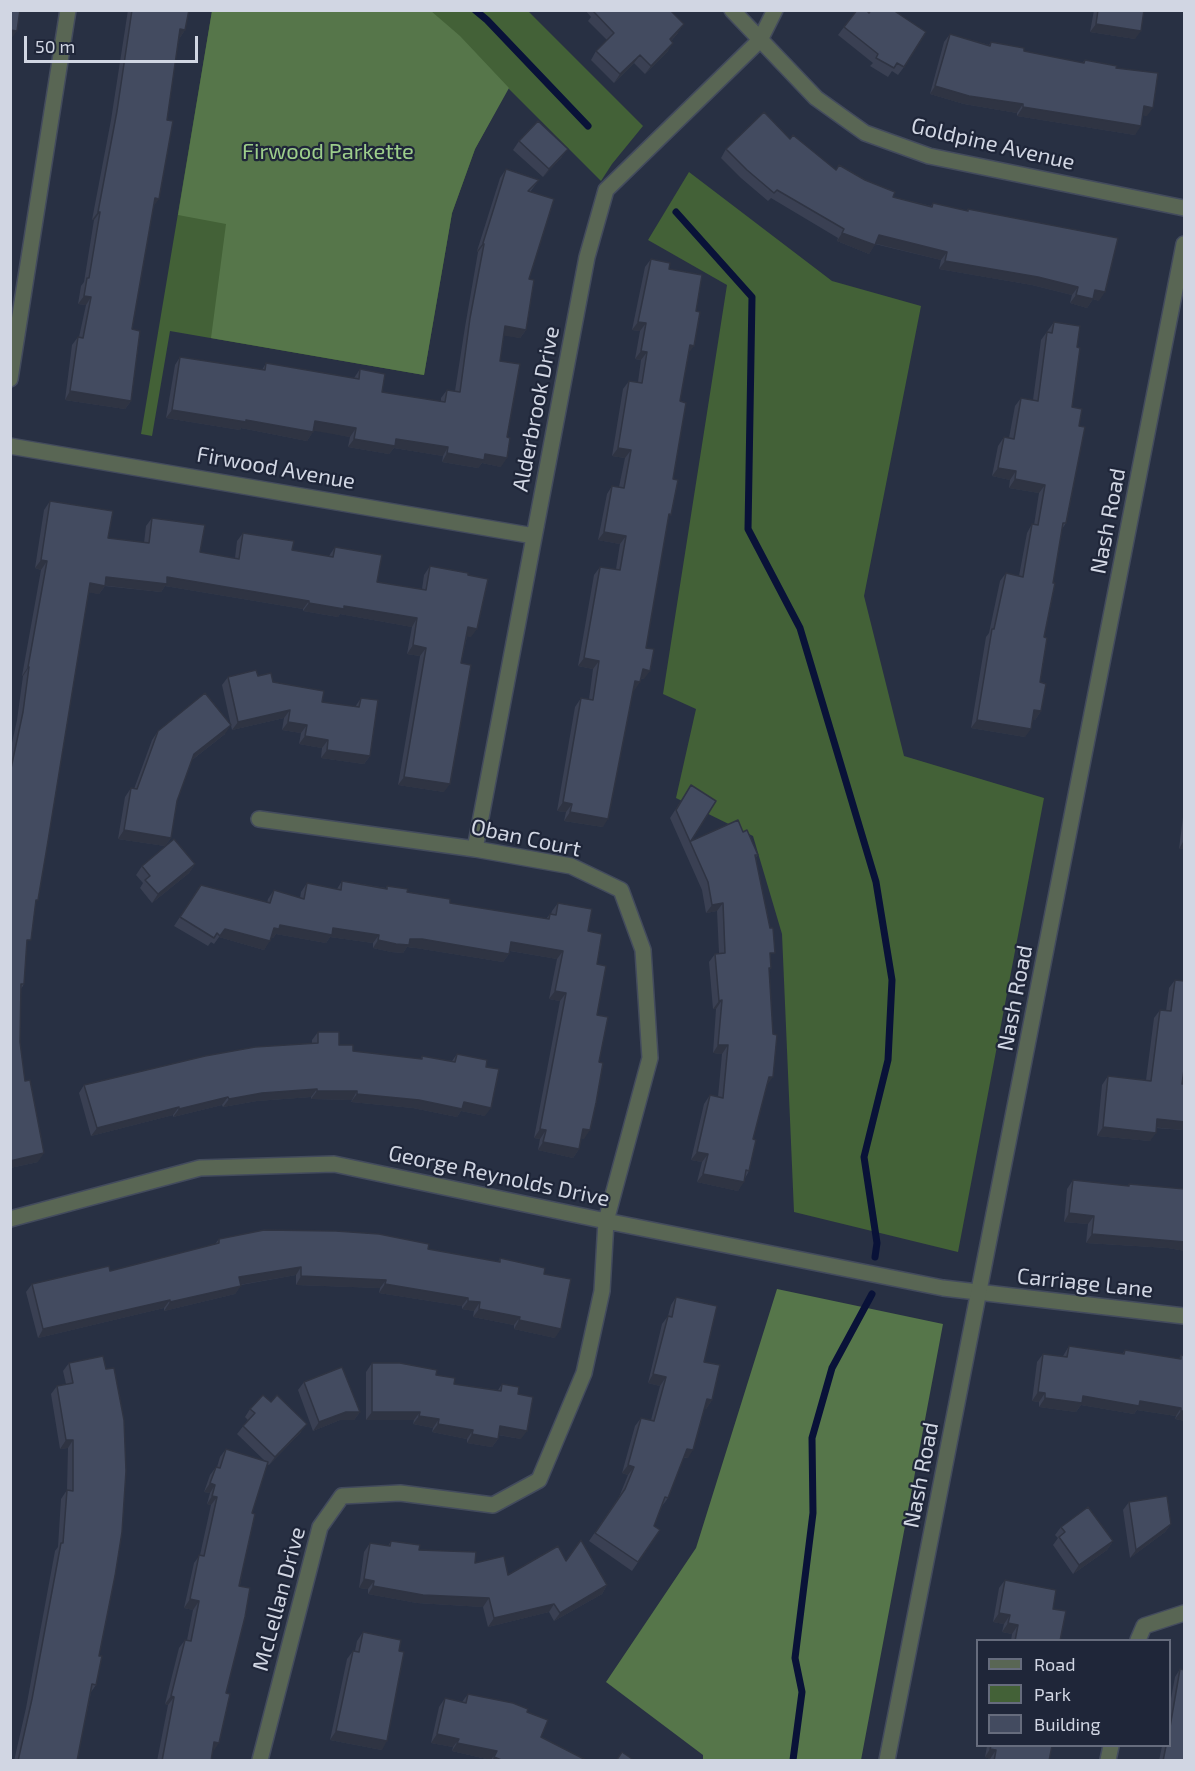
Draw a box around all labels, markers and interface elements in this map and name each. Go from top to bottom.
scale bar [27,24,201,62]
text: 50 m [35,35,75,57]
street label: Goldpine Avenue [909,112,1077,176]
park label: Firwood Parkette [242,139,414,165]
street label: Alderbrook Drive [507,324,565,494]
street label: Firwood Avenue [195,441,357,495]
street label: Nash Road [1085,466,1131,576]
street label: Oban Court [469,813,583,863]
street label: Nash Road [992,943,1038,1053]
street label: George Reynolds Drive [386,1140,612,1212]
street label: Carriage Lane [1016,1263,1154,1303]
street label: Nash Road [898,1420,944,1530]
street label: McLellan Drive [247,1524,311,1674]
legend [976,1639,1171,1747]
text: Road [1034,1653,1075,1675]
text: Park [1034,1683,1071,1705]
text: Building [1034,1713,1101,1735]

